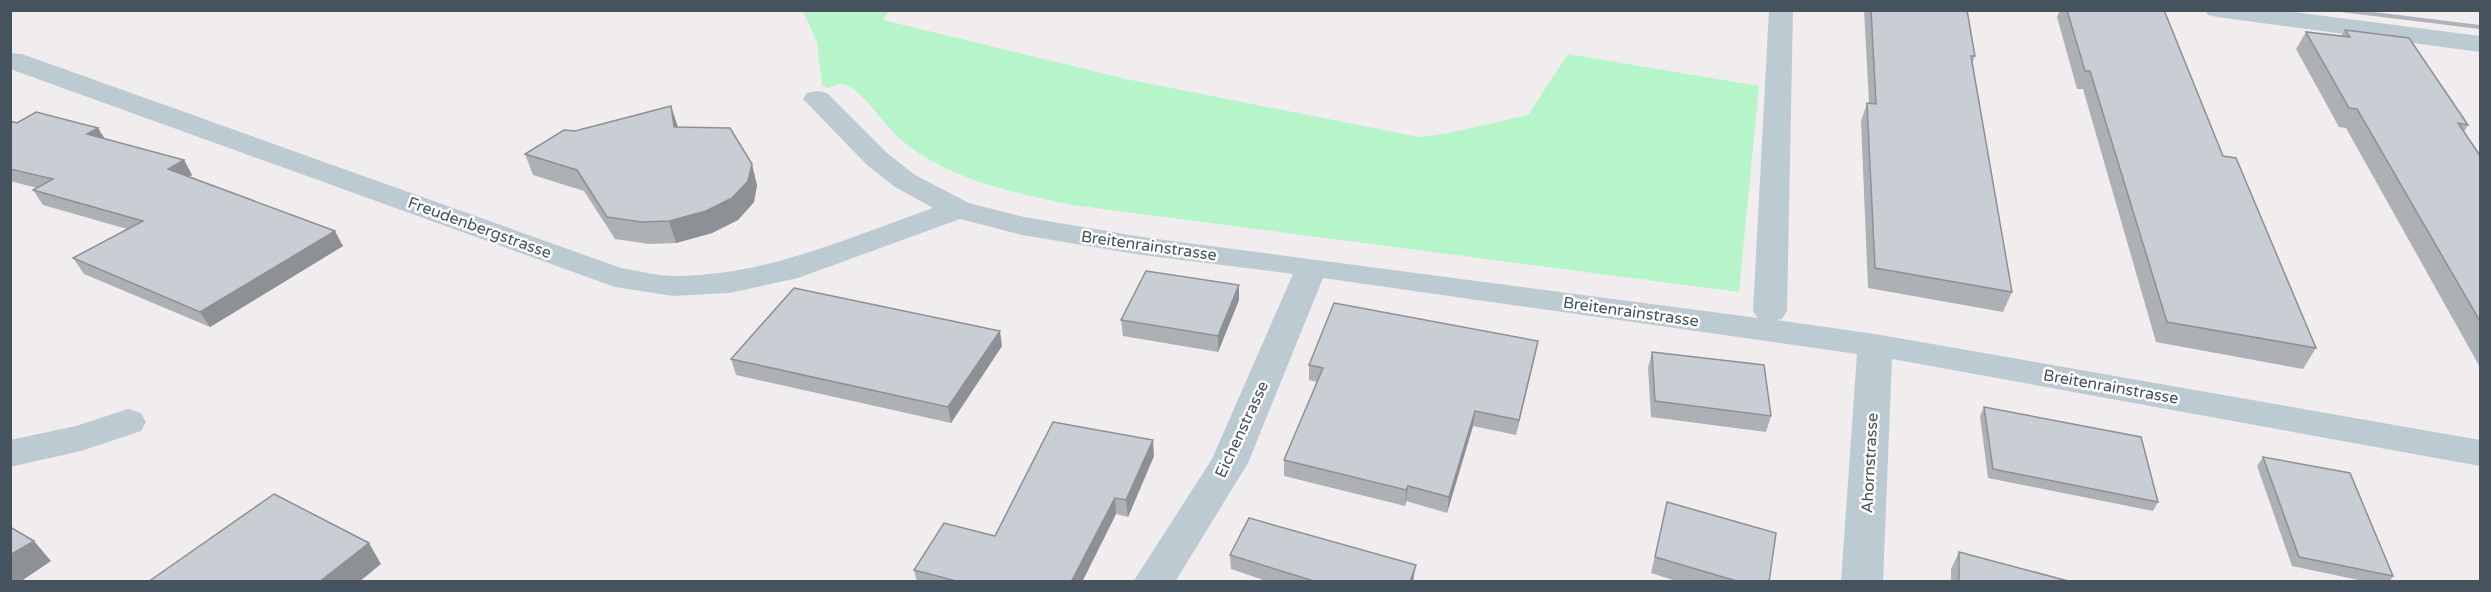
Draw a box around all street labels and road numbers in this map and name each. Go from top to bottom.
street label: Freudenbergstrasse [405,193,554,263]
street label: Breitenrainstrasse [1080,227,1218,265]
street label: Breitenrainstrasse [1562,293,1700,331]
street label: Breitenrainstrasse [2042,365,2180,409]
street label: Eichenstrasse [1211,378,1273,481]
street label: Ahornstrasse [1857,412,1883,514]

